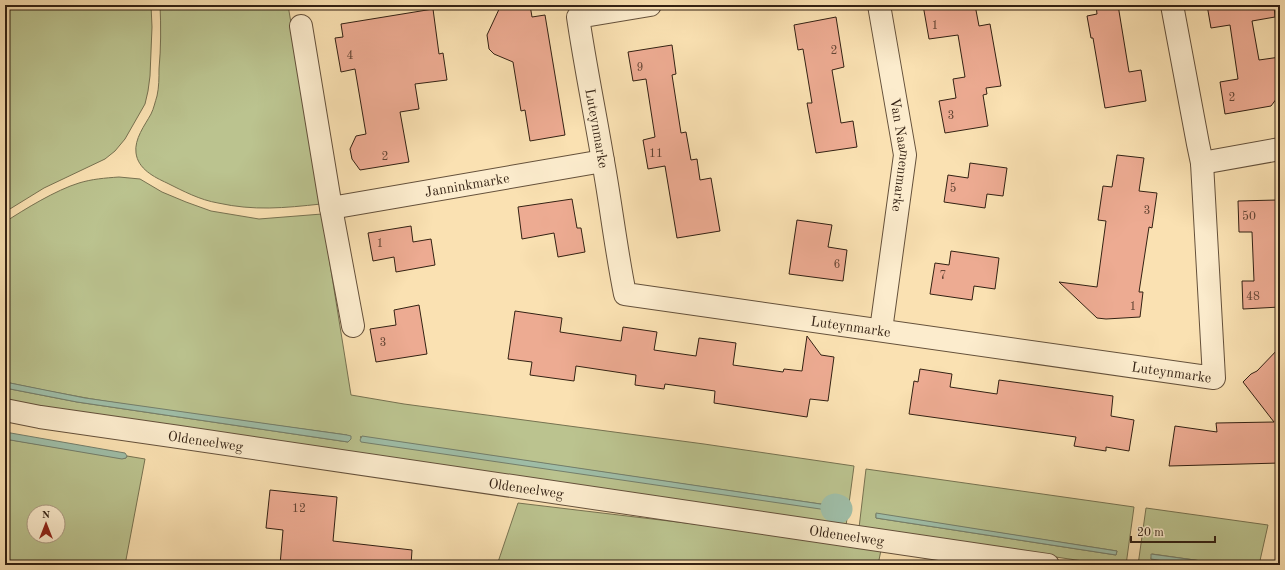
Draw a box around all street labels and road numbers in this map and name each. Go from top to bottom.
street label: Luteynmarke [582,88,610,169]
street label: Van Naamenmarke [887,97,912,213]
street label: Janninkmarke [424,171,511,200]
street label: Luteynmarke [810,315,892,340]
street label: Luteynmarke [1130,360,1212,386]
street label: Oldeneelweg [167,429,244,454]
street label: Oldeneelweg [487,477,565,502]
street label: Oldeneelweg [808,524,885,549]

